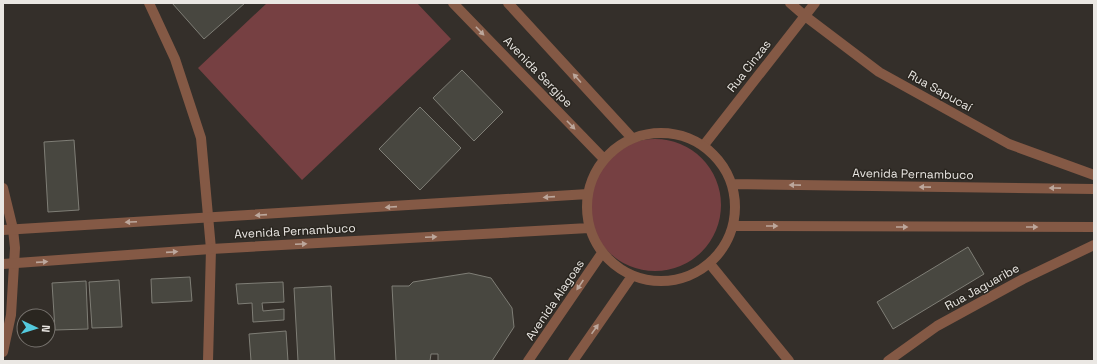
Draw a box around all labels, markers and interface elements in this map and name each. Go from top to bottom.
one-way arrow [476,26,485,36]
street label: Avenida Sergipe [500,33,576,111]
street label: Rua Cinzas [724,37,774,95]
street label: Rua Sapucaí [905,67,975,115]
one-way arrow [573,74,582,83]
one-way arrow [566,120,575,130]
street label: Avenida Pernambuco [852,165,974,183]
one-way arrow [788,182,801,188]
one-way arrow [918,184,931,190]
one-way arrow [1048,185,1061,191]
one-way arrow [543,193,555,200]
one-way arrow [385,203,397,210]
one-way arrow [255,211,267,218]
one-way arrow [125,219,137,226]
street label: Avenida Pernambuco [234,220,356,242]
one-way arrow [766,223,779,229]
one-way arrow [896,224,909,230]
one-way arrow [1026,224,1039,230]
one-way arrow [425,234,438,240]
one-way arrow [295,241,308,247]
one-way arrow [166,248,178,255]
street label: Avenida Alagoas [522,257,588,343]
one-way arrow [36,258,48,265]
street label: Rua Jaguaribe [942,260,1022,314]
one-way arrow [576,280,584,290]
north arrow [16,308,56,348]
one-way arrow [591,324,599,334]
text: N [39,325,53,333]

